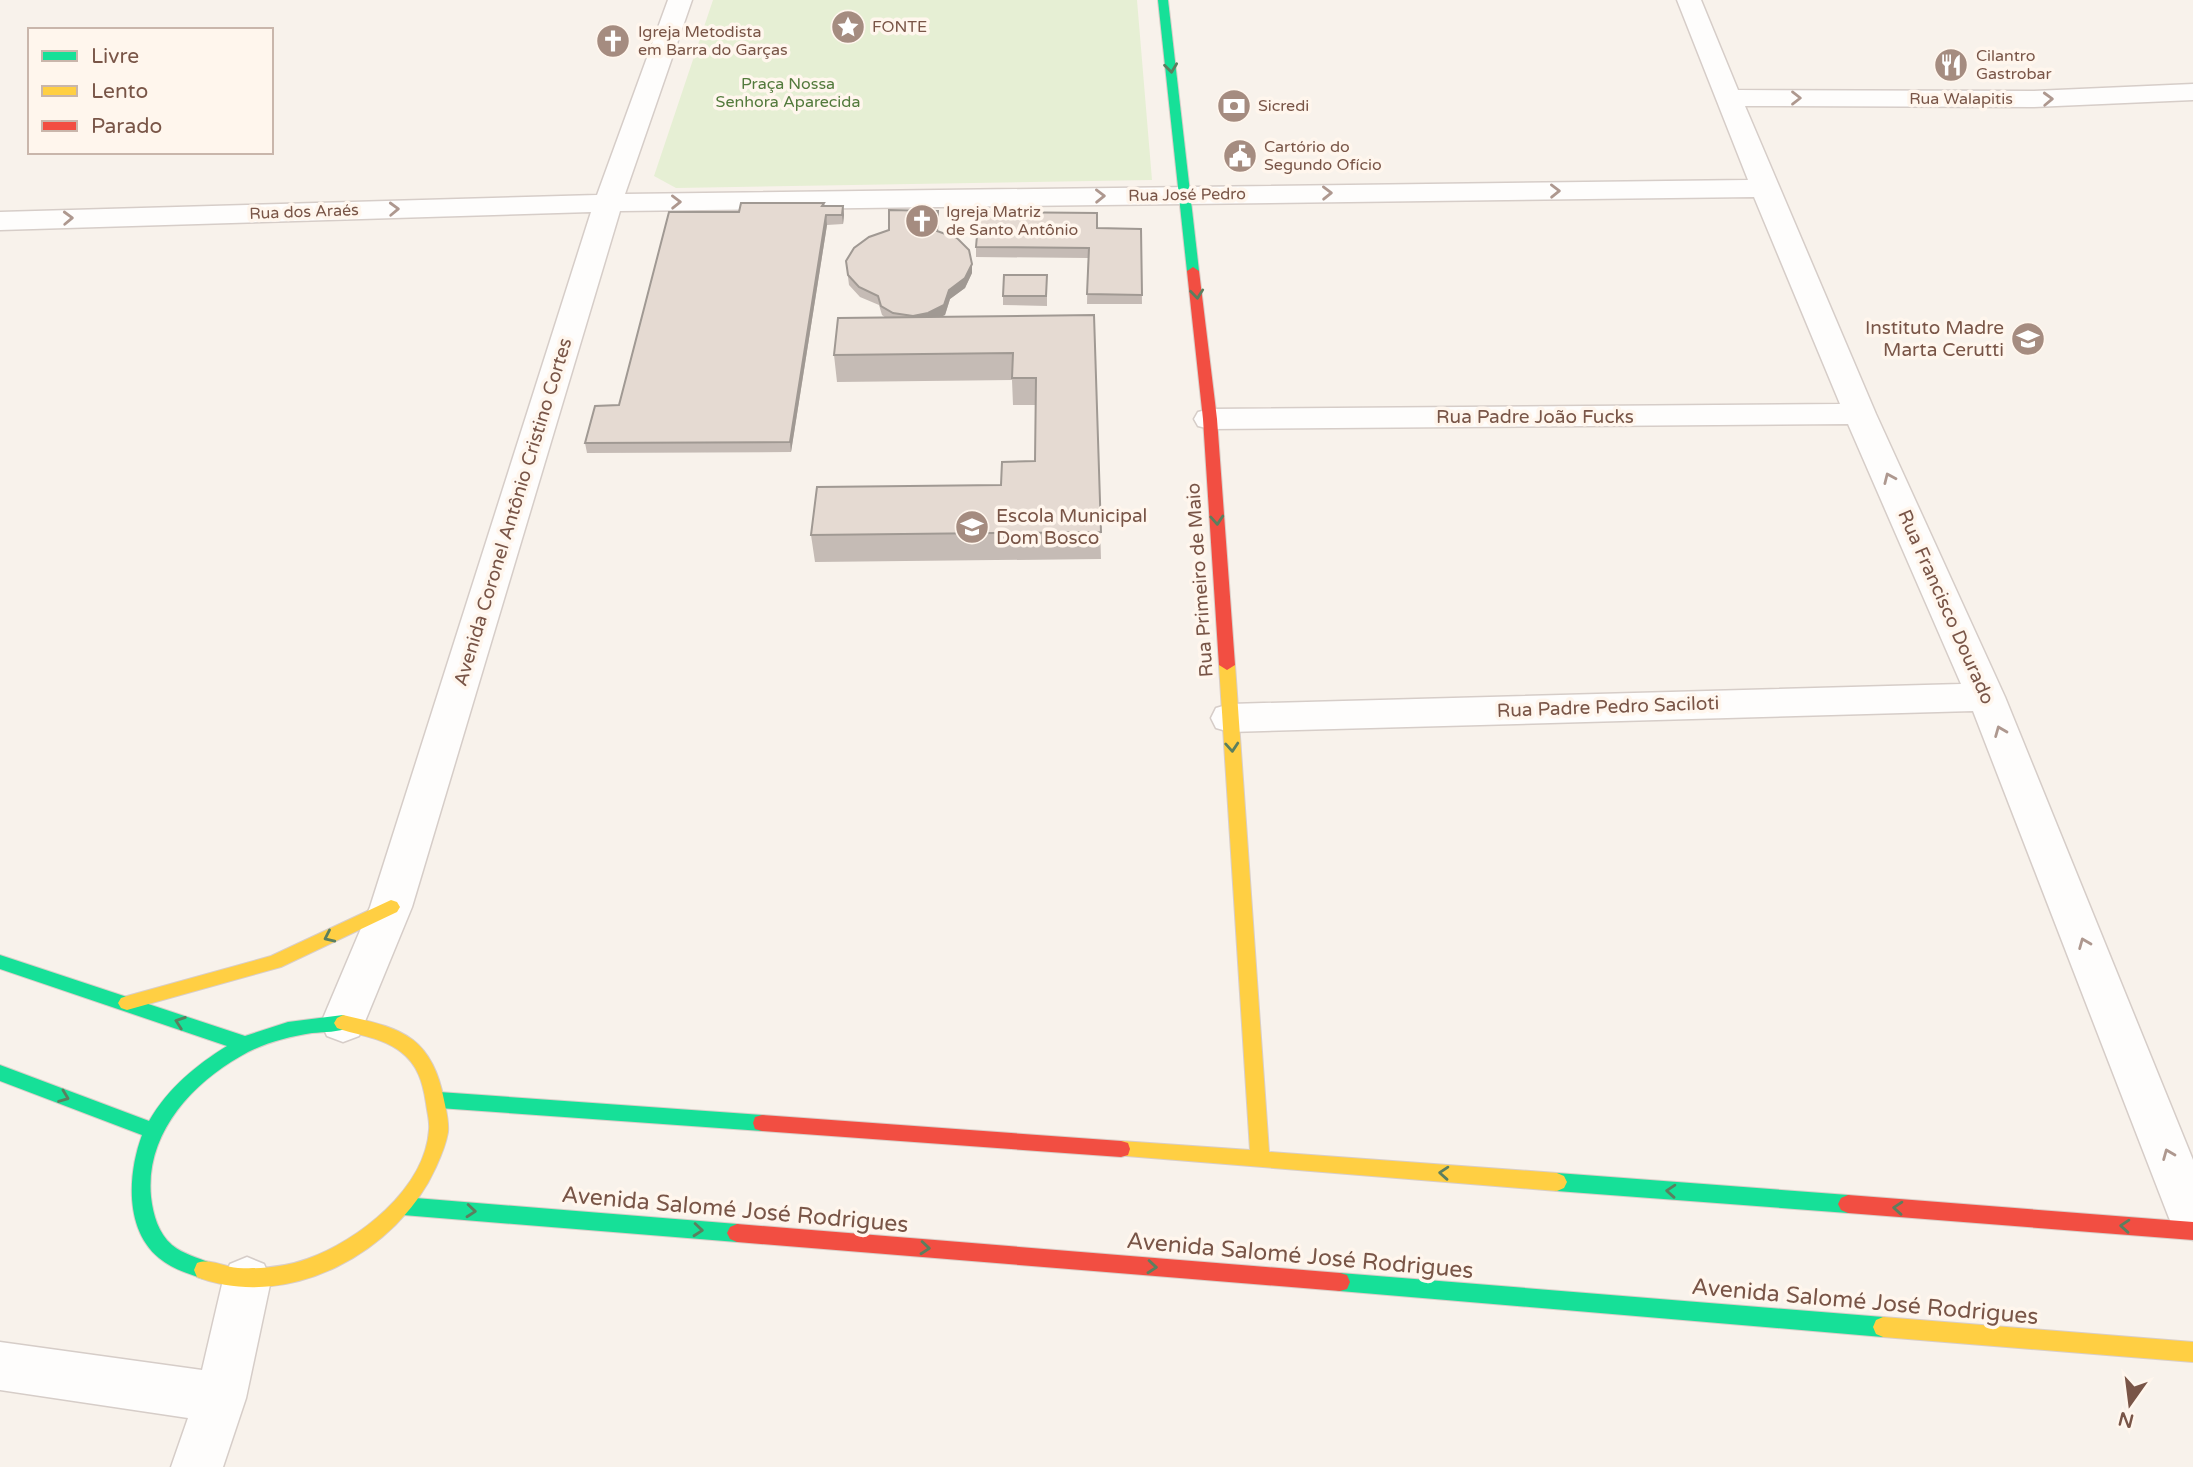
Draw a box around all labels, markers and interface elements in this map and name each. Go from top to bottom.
place icon: FONTE [829,8,867,46]
place label: FONTE [872,17,927,37]
church icon: Igreja Metodista em Barra do Garças [594,22,632,60]
place label: Igreja Metodista em Barra do Garças [638,22,788,60]
legend [28,28,273,154]
text: Livre [91,44,139,69]
restaurant icon: Cilantro Gastrobar [1932,46,1970,84]
place label: Cilantro Gastrobar [1976,46,2053,84]
one-way arrow [1163,62,1178,74]
park label: Praça Nossa Senhora Aparecida [716,74,860,112]
text: Lento [91,79,148,104]
bank icon: Sicredi [1215,87,1253,125]
street label: Rua Walapitis [1909,89,2013,109]
one-way arrow [1791,90,1802,106]
one-way arrow [2043,91,2054,106]
place label: Sicredi [1258,96,1309,116]
text: Parado [91,114,162,139]
public building icon: Cartório do Segundo Ofício [1221,137,1259,175]
place label: Cartório do Segundo Ofício [1264,137,1382,175]
one-way arrow [1550,183,1561,199]
street label: Rua José Pedro [1128,184,1246,206]
one-way arrow [1323,185,1333,201]
one-way arrow [1095,188,1106,204]
one-way arrow [671,195,682,210]
street label: Rua dos Araés [249,200,359,224]
one-way arrow [388,202,399,217]
church icon: Igreja Matriz de Santo Antônio [903,202,941,240]
place label: Igreja Matriz de Santo Antônio [946,202,1078,240]
one-way arrow [63,211,74,226]
one-way arrow [1189,288,1204,300]
place label: Instituto Madre Marta Cerutti [1865,317,2004,361]
school or university icon: Instituto Madre Marta Cerutti [2009,320,2047,358]
street label: Avenida Coronel Antônio Cristino Cortes [449,335,577,689]
street label: Rua Padre João Fucks [1436,406,1634,428]
one-way arrow [1883,473,1897,485]
street label: Rua Primeiro de Maio [1182,482,1218,678]
place label: Escola Municipal Dom Bosco [996,505,1147,549]
street label: Rua Francisco Dourado [1893,506,1999,708]
school or university icon: Escola Municipal Dom Bosco [953,508,991,546]
one-way arrow [1209,515,1224,526]
street label: Rua Padre Pedro Saciloti [1496,692,1720,722]
one-way arrow [1994,726,2008,738]
one-way arrow [1224,742,1239,753]
one-way arrow [324,928,336,942]
one-way arrow [2078,937,2092,949]
one-way arrow [175,1016,187,1030]
one-way arrow [57,1089,69,1103]
one-way arrow [2162,1149,2176,1161]
one-way arrow [1439,1166,1450,1181]
street label: Avenida Salomé José Rodrigues [560,1181,910,1239]
one-way arrow [1666,1184,1677,1199]
one-way arrow [1892,1201,1903,1216]
one-way arrow [466,1203,477,1218]
one-way arrow [2119,1219,2130,1234]
one-way arrow [693,1222,704,1237]
street label: Avenida Salomé José Rodrigues [1125,1227,1475,1285]
one-way arrow [920,1240,931,1255]
one-way arrow [1147,1259,1158,1274]
street label: Avenida Salomé José Rodrigues [1690,1273,2040,1331]
north arrow [2095,1369,2165,1439]
text: N [2116,1407,2136,1432]

